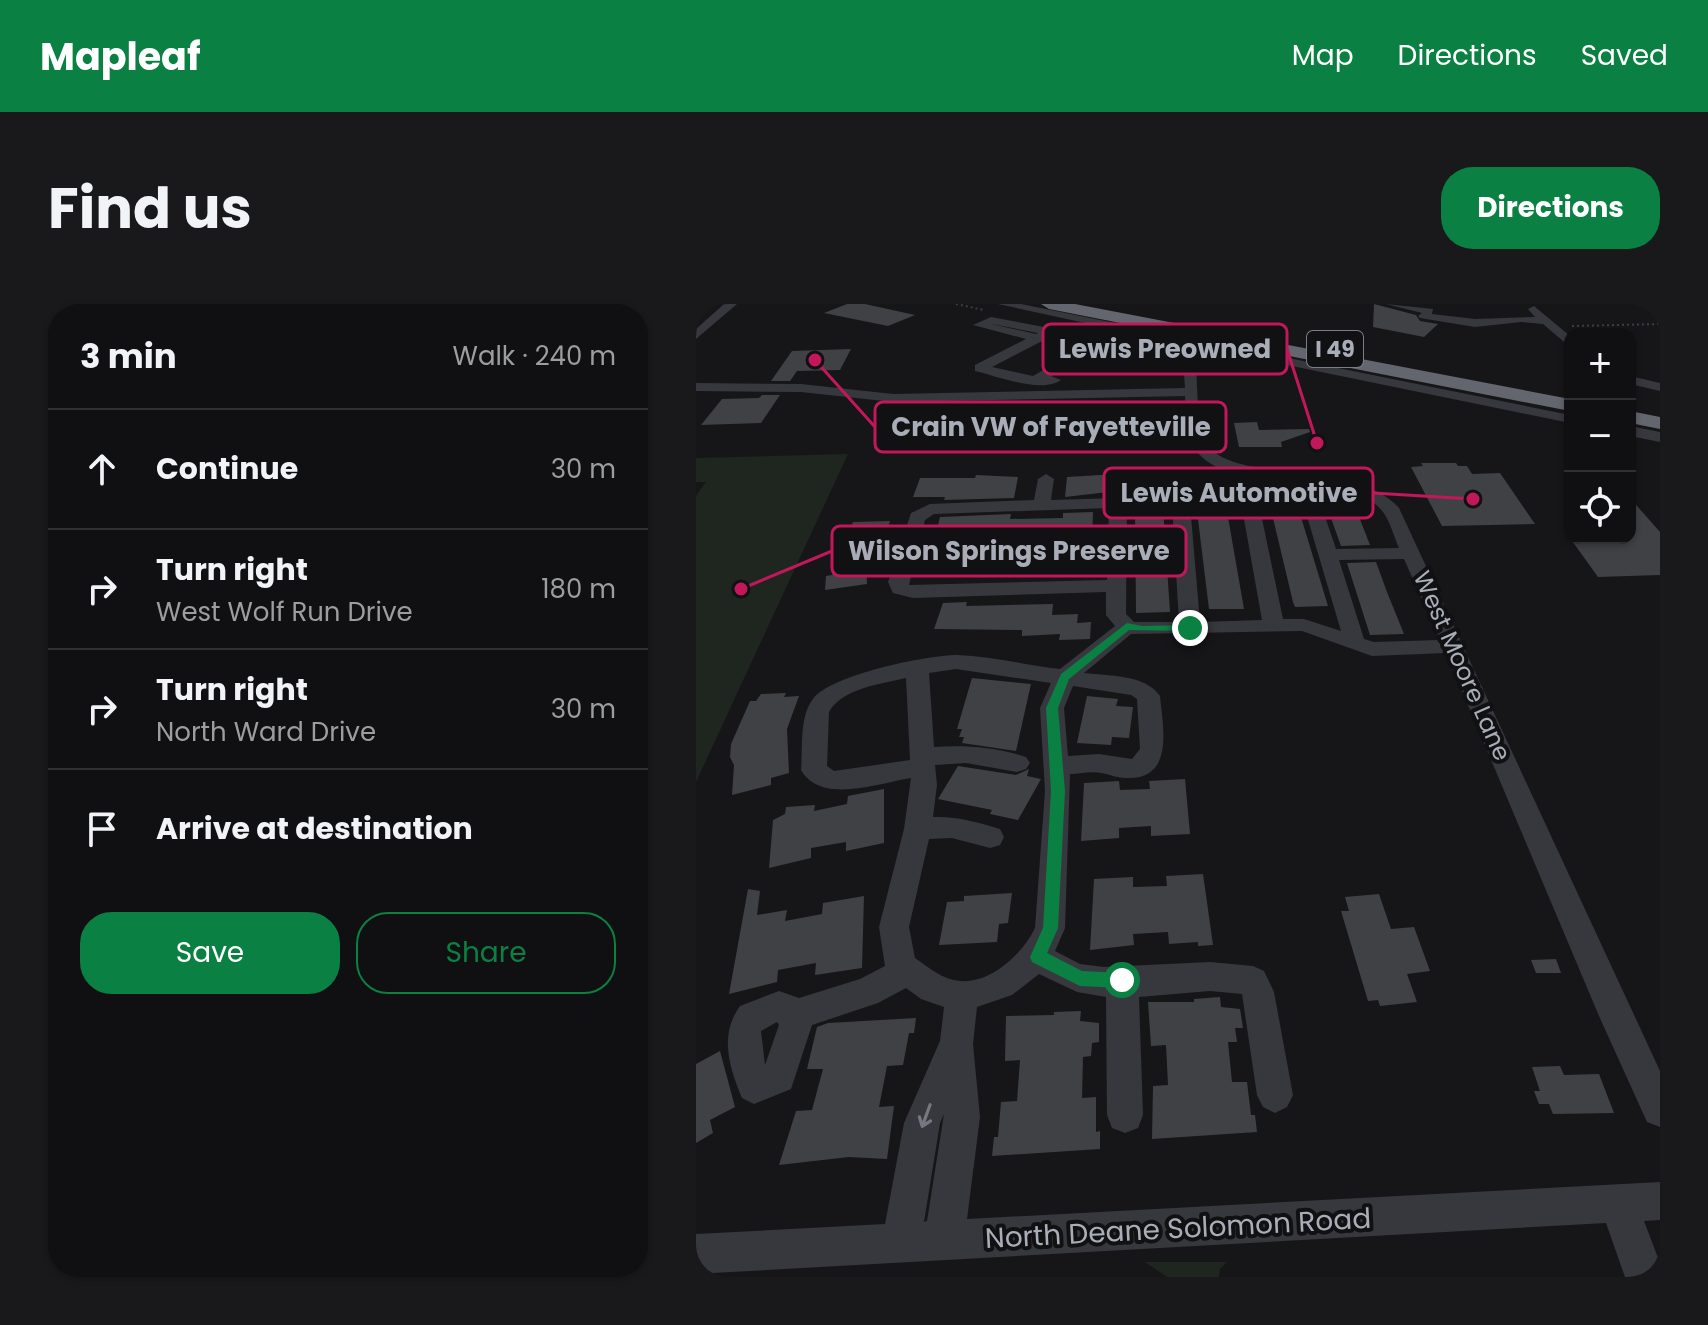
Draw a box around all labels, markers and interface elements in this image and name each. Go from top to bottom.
text: Mapleaf [40,30,201,83]
text: Map [1292,36,1354,75]
text: Directions [1398,36,1537,75]
text: Saved [1581,36,1668,75]
button: Directions [1441,167,1660,249]
text: Find us [48,169,252,248]
callout: Lewis Preowned [1043,324,1287,374]
map controls [1564,328,1636,544]
button: + [1564,328,1636,400]
text: Lewis Preowned [1059,331,1271,367]
road number: I 49 [1307,331,1363,367]
text: 3 min [80,332,177,380]
text: Walk · 240 m [453,338,616,374]
button: − [1564,400,1636,472]
callout: Crain VW of Fayetteville [875,402,1226,452]
text: Crain VW of Fayetteville [891,409,1211,445]
icon: ahead [80,447,124,491]
text: Continue [156,447,298,490]
text: 30 m [551,451,616,487]
callout: Lewis Automotive [1104,468,1373,518]
button: locate [1564,472,1636,544]
text: Lewis Automotive [1120,475,1358,511]
callout: Wilson Springs Preserve [832,526,1186,576]
text: Wilson Springs Preserve [848,533,1170,569]
text: Turn right [156,548,308,591]
street label: West Moore Lane [1406,566,1519,766]
icon: right [80,567,124,611]
text: 180 m [541,571,616,607]
text: West Wolf Run Drive [156,594,413,630]
route end [1172,610,1208,646]
text: Turn right [156,668,308,711]
icon: right [80,687,124,731]
text: 30 m [551,691,616,727]
text: North Ward Drive [156,714,376,750]
icon: arrive [80,807,124,851]
text: Arrive at destination [156,807,473,850]
button: Save [80,912,340,994]
button: Share [356,912,616,994]
route start [1104,962,1140,998]
one-way arrow [918,1103,932,1128]
street label: North Deane Solomon Road [984,1199,1372,1258]

